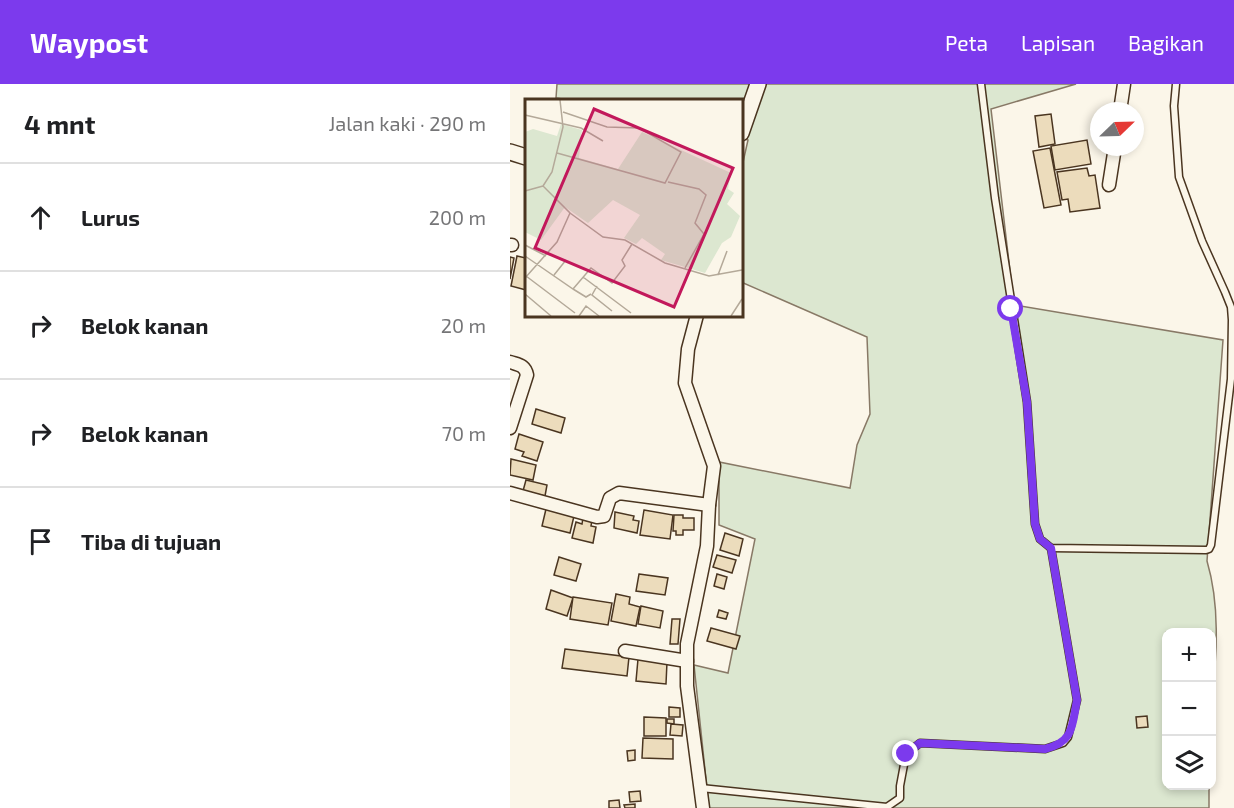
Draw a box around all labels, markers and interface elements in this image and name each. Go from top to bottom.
text: Waypost [30,25,148,59]
text: Peta [945,30,988,55]
text: Lapisan [1021,30,1095,55]
text: Bagikan [1128,30,1204,55]
inset map [525,99,742,316]
north arrow [1090,102,1144,156]
text: 4 mnt [24,108,95,139]
text: Jalan kaki · 290 m [329,111,486,135]
icon: ahead [24,201,57,234]
text: Lurus [81,204,140,230]
text: 200 m [429,205,486,229]
route start [997,295,1023,321]
icon: right [24,309,57,342]
text: Belok kanan [81,312,208,338]
text: 20 m [441,313,486,337]
icon: right [24,417,57,450]
text: Belok kanan [81,420,208,446]
text: 70 m [442,421,486,445]
icon: arrive [24,525,57,558]
text: Tiba di tujuan [81,528,221,554]
map controls [1162,628,1216,790]
button: + [1162,628,1216,682]
button: − [1162,682,1216,736]
button: layers [1162,736,1216,790]
route end [892,740,918,766]

